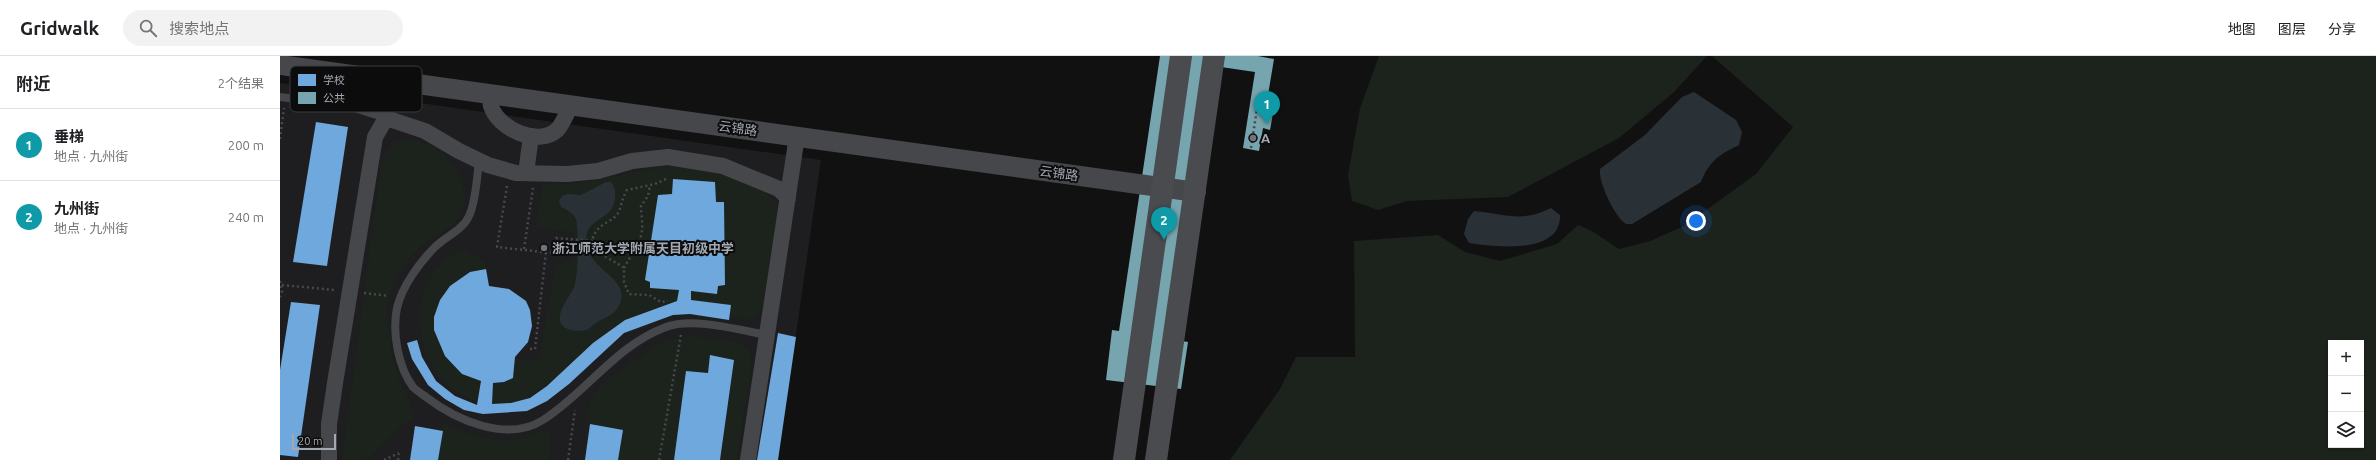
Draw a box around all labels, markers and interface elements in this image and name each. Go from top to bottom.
search box [123,10,403,46]
text: Gridwalk [20,17,99,39]
icon: search [137,17,159,39]
text: 搜索地点 [169,20,229,37]
text: 地图 [2228,21,2256,37]
text: 图层 [2278,21,2306,37]
text: 分享 [2328,21,2356,37]
legend [290,66,422,112]
text: 附近 [16,74,50,93]
text: 学校 [323,74,345,86]
text: 2个结果 [218,76,264,90]
pin: 1 [1254,91,1280,124]
text: 公共 [323,92,345,104]
street label: 云锦路 [718,118,758,138]
text: 垂梯 [54,128,84,145]
place label: A [1261,131,1271,145]
marker: A [1248,133,1258,143]
text: 1 [25,138,33,152]
text: 200 m [228,138,264,152]
text: 地点 · 九州街 [54,149,128,163]
street label: 云锦路 [1039,163,1079,183]
text: 九州街 [54,200,99,217]
pin: 2 [1151,207,1177,240]
text: 2 [25,210,33,224]
text: 240 m [228,210,264,224]
your location [1686,211,1706,231]
text: 地点 · 九州街 [54,221,128,235]
place label: 浙江师范大学附属天目初级中学 [552,241,734,255]
marker: 浙江师范大学附属天目初级中学 [539,243,549,253]
map controls [2328,340,2364,448]
button: + [2328,340,2364,376]
button: − [2328,376,2364,412]
button: layers [2328,412,2364,448]
scale bar [292,432,336,451]
text: 20 m [298,435,322,447]

